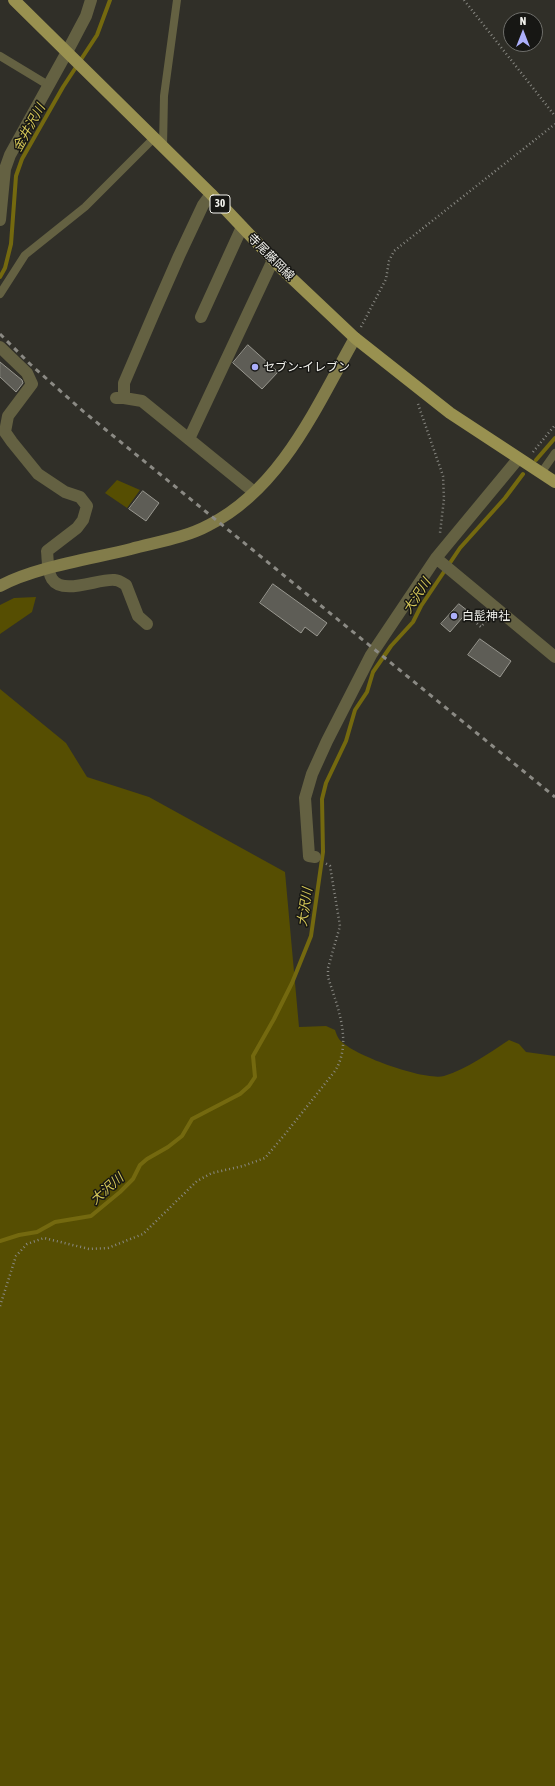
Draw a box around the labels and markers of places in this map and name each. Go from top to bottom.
place label: セブン-イレブン [263,360,350,374]
marker: セブン-イレブン [250,362,260,372]
place label: 白髭神社 [462,609,510,623]
marker: 白髭神社 [449,611,459,621]

